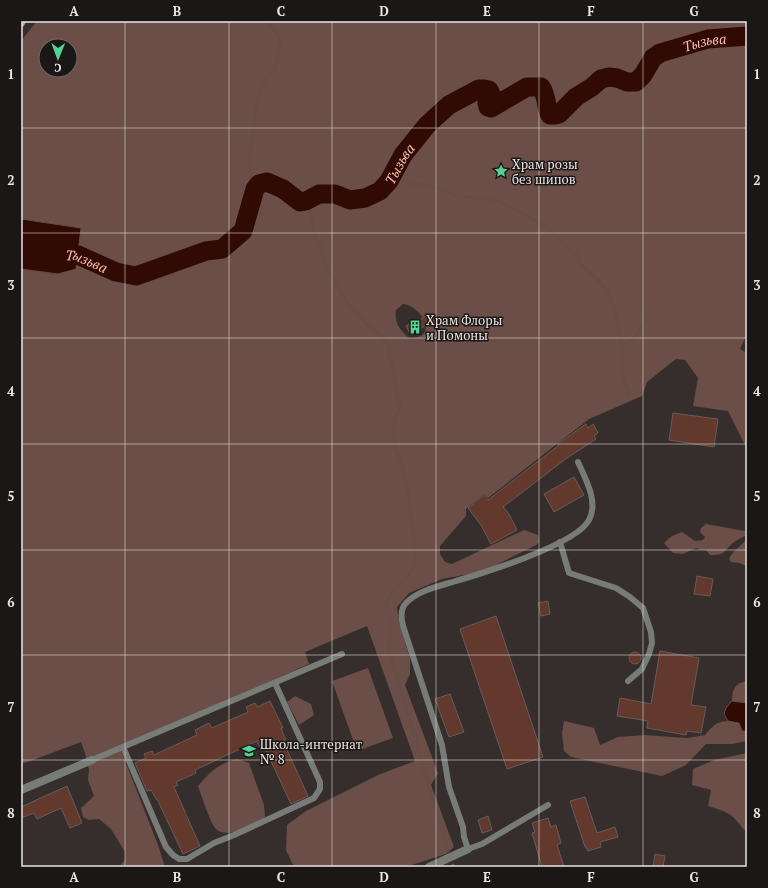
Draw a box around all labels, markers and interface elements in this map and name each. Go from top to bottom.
text: A [69,2,79,20]
text: B [173,2,181,20]
text: C [277,2,285,20]
text: D [379,2,389,20]
text: E [483,2,491,20]
text: F [587,2,595,20]
text: G [689,2,699,20]
water label: Тызьва [680,28,727,55]
north arrow [38,38,78,78]
text: С [54,61,62,75]
text: 1 [7,65,15,83]
text: 1 [753,65,761,83]
water label: Тызьва [380,139,418,187]
place label: Храм розы без шипов [512,155,578,188]
place icon: Храм розы без шипов [493,163,509,179]
text: 2 [7,171,15,189]
text: 2 [753,171,761,189]
water label: Тызьва [65,244,111,277]
text: 3 [7,276,15,294]
text: 3 [753,276,761,294]
place label: Храм Флоры и Помоны [426,311,503,344]
building icon: Храм Флоры и Помоны [407,319,423,335]
text: 4 [7,382,15,400]
text: 4 [753,382,761,400]
text: 5 [7,487,15,505]
text: 5 [753,487,761,505]
text: 6 [7,593,15,611]
text: 6 [753,593,761,611]
text: 7 [7,698,15,716]
text: 7 [753,698,761,716]
place label: Школа-интернат № 8 [260,735,363,768]
school or university icon: Школа-интернат № 8 [241,743,257,759]
text: 8 [7,804,15,822]
text: 8 [753,804,761,822]
text: A [69,868,79,886]
text: B [173,868,181,886]
text: C [277,868,285,886]
text: D [379,868,389,886]
text: E [483,868,491,886]
text: F [587,868,595,886]
text: G [689,868,699,886]

